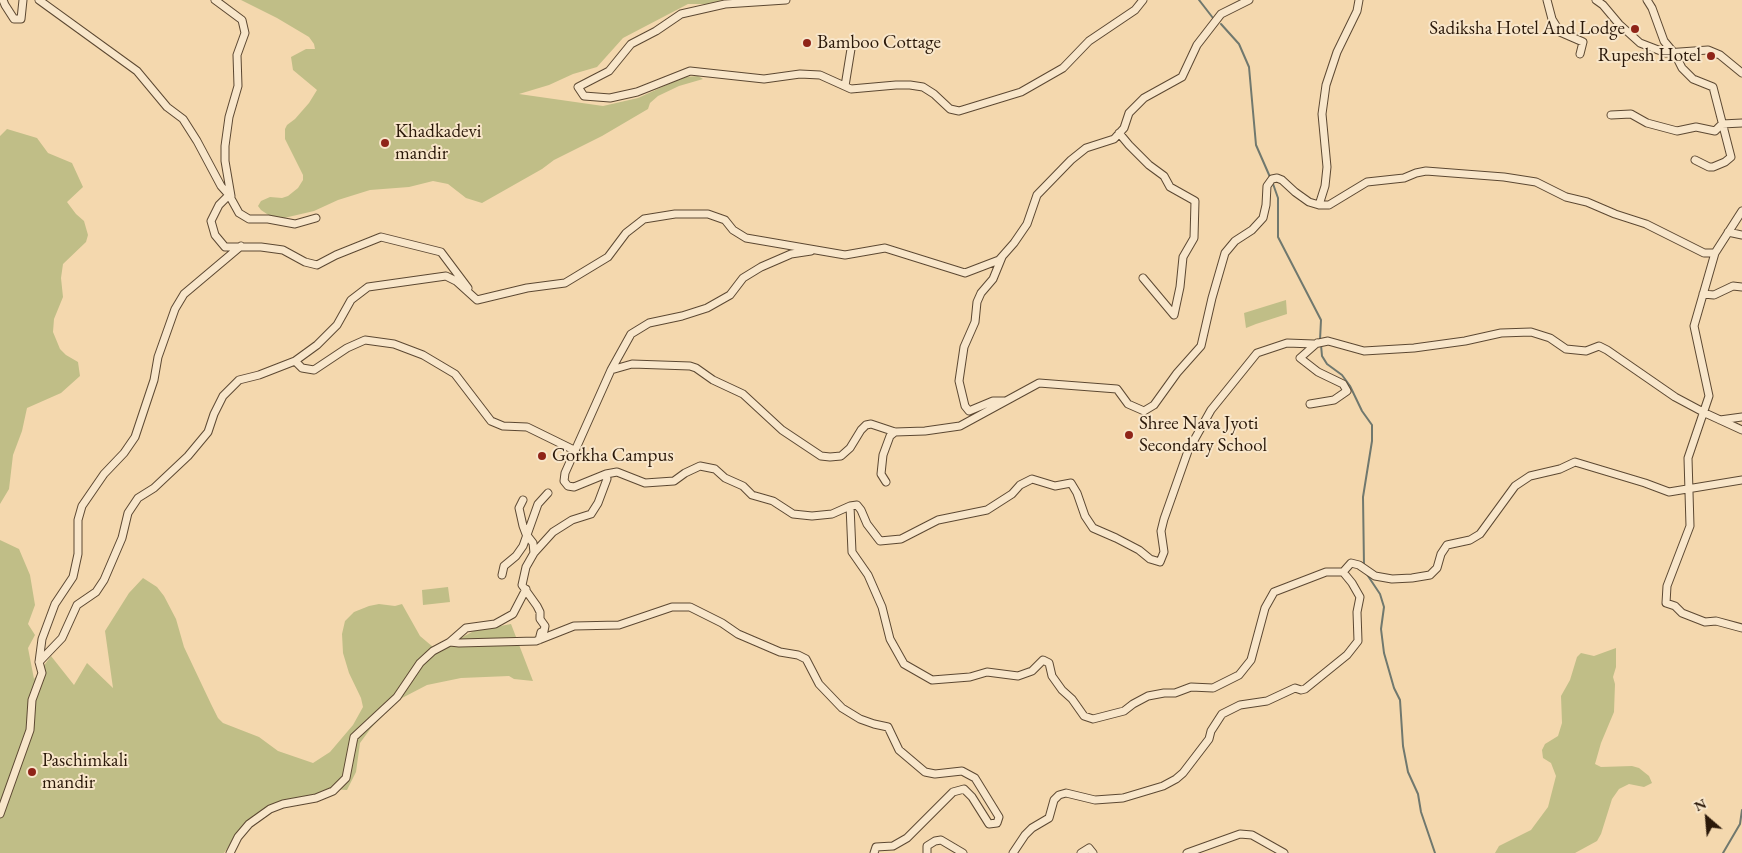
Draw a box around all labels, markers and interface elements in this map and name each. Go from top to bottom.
place label: Sadiksha Hotel And Lodge [1429,18,1625,40]
marker: Sadiksha Hotel And Lodge [1629,23,1641,35]
place label: Bamboo Cottage [817,32,941,54]
marker: Bamboo Cottage [801,37,813,49]
place label: Rupesh Hotel [1598,45,1701,67]
marker: Rupesh Hotel [1705,50,1717,62]
place label: Khadkadevi mandir [395,121,481,165]
marker: Khadkadevi mandir [379,137,391,149]
place label: Shree Nava Jyoti Secondary School [1139,413,1267,457]
marker: Shree Nava Jyoti Secondary School [1123,429,1135,441]
place label: Gorkha Campus [552,445,674,467]
marker: Gorkha Campus [536,450,548,462]
place label: Paschimkali mandir [42,750,128,794]
marker: Paschimkali mandir [26,766,38,778]
north arrow [1682,793,1732,843]
text: N [1691,794,1709,815]

